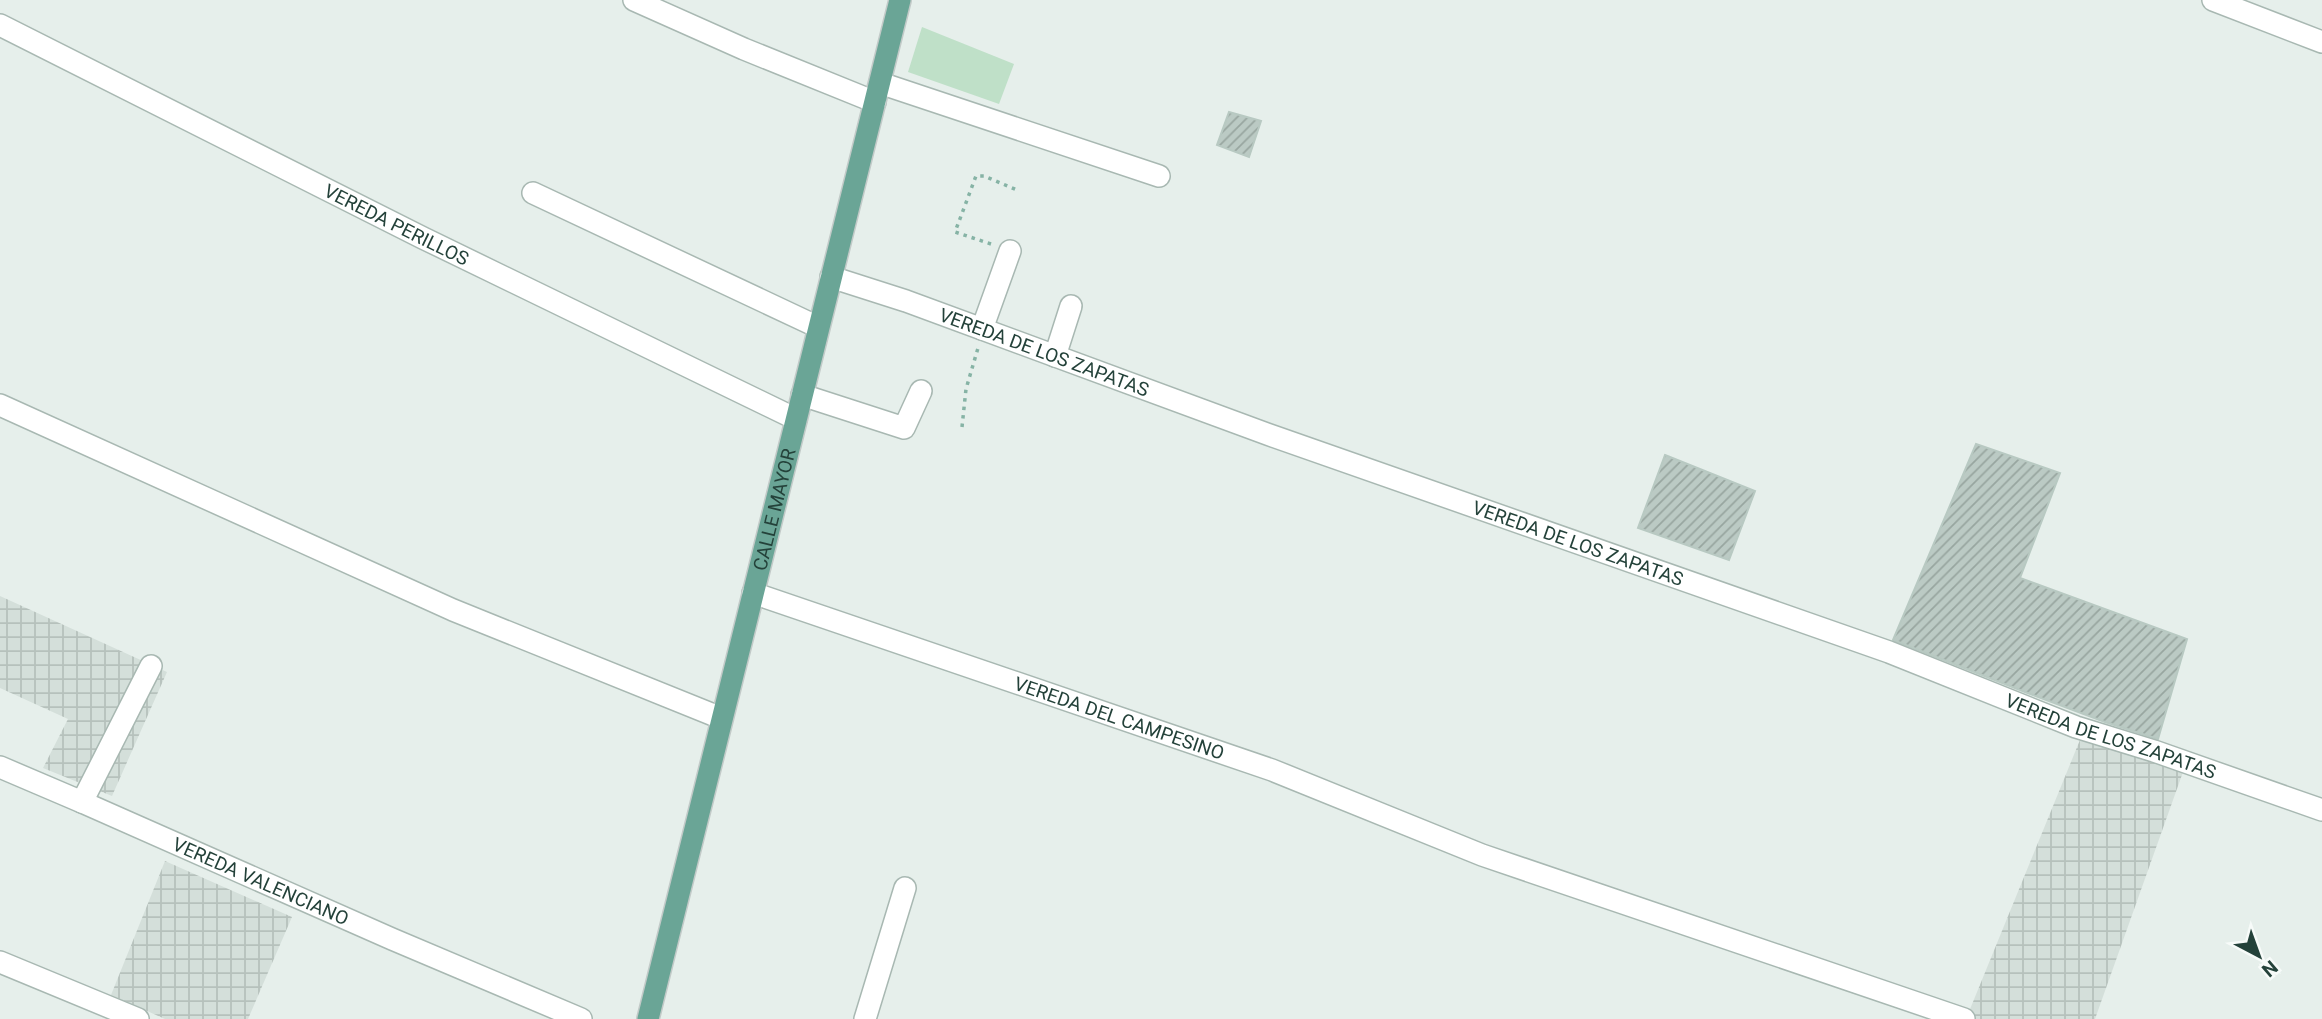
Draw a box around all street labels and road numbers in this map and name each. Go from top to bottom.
street label: VEREDA PERILLOS [320,179,473,270]
street label: VEREDA DE LOS ZAPATAS [936,303,1152,401]
street label: CALLE MAYOR [748,446,800,573]
street label: VEREDA DE LOS ZAPATAS [1470,495,1686,591]
street label: VEREDA DEL CAMPESINO [1011,671,1227,764]
street label: VEREDA DE LOS ZAPATAS [2002,688,2219,783]
street label: VEREDA VALENCIANO [169,832,352,930]

